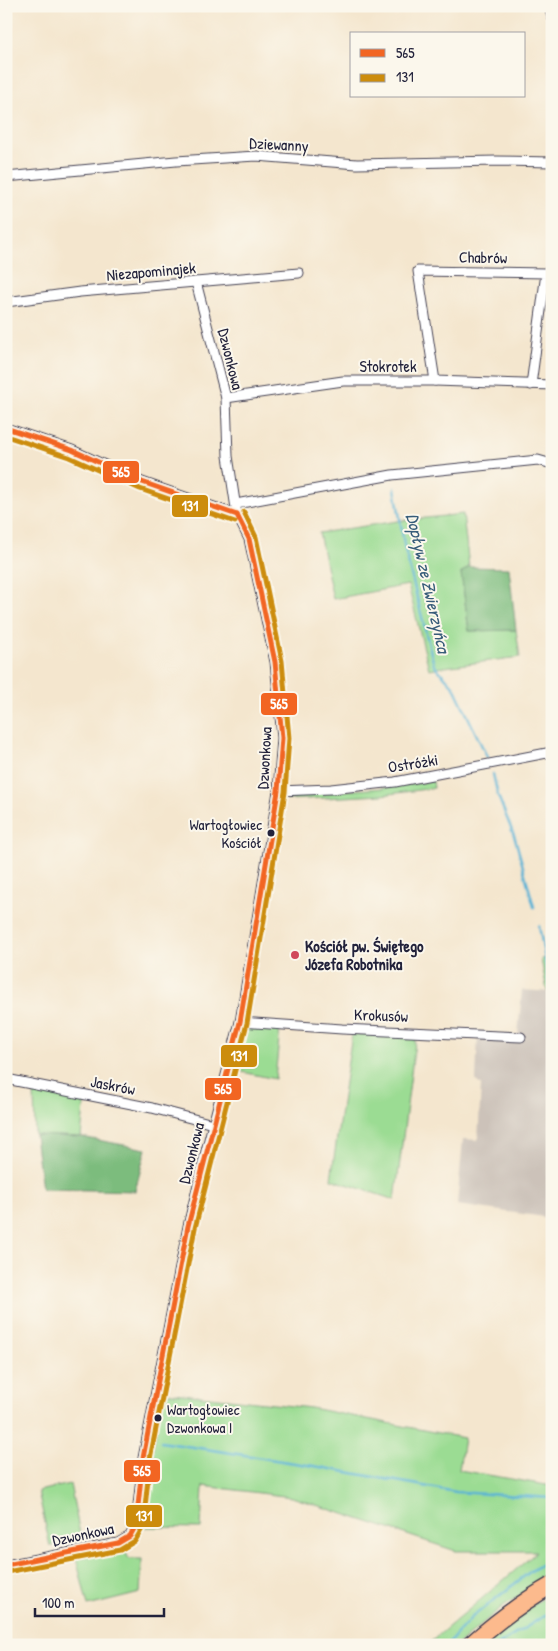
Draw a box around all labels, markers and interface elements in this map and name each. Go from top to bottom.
legend [350,32,526,98]
text: 565 [396,42,415,63]
text: 131 [396,66,414,87]
street label: Dziewanny [249,131,309,157]
street label: Chabrów [459,246,507,268]
street label: Niezapominajek [105,256,197,286]
street label: Dzwonkowa [213,326,249,392]
street label: Stokrotek [359,355,417,377]
line badge: 565 [102,460,140,484]
text: 565 [112,462,130,481]
line badge: 131 [171,494,209,518]
text: 131 [182,496,198,515]
water label: Dopływ ze Zwierzyńca [400,511,457,657]
line badge: 565 [260,692,298,716]
text: 565 [270,694,288,713]
street label: Dzwonkowa [251,726,277,790]
street label: Ostróżki [386,748,440,778]
place label: Wartogłowiec Kościół [189,814,262,853]
marker: Wartogłowiec Kościół [266,828,276,838]
place label: Kościół pw. Świętego Józefa Robotnika [305,935,424,975]
marker: Kościół pw. Świętego Józefa Robotnika [289,949,301,961]
street label: Krokusów [354,1003,408,1027]
line badge: 131 [220,1044,258,1068]
text: 131 [231,1046,247,1065]
street label: Jaskrów [89,1070,137,1100]
line badge: 565 [204,1077,242,1101]
text: 565 [214,1079,232,1098]
street label: Dzwonkowa [173,1120,209,1186]
place label: Wartogłowiec Dzwonkowa I [167,1399,240,1438]
marker: Wartogłowiec Dzwonkowa I [153,1413,163,1423]
line badge: 565 [123,1459,161,1483]
text: 565 [133,1461,151,1480]
line badge: 131 [125,1504,163,1528]
text: 131 [136,1506,152,1525]
street label: Dzwonkowa [50,1517,116,1551]
scale bar [35,1586,164,1618]
text: 100 m [42,1592,75,1613]

